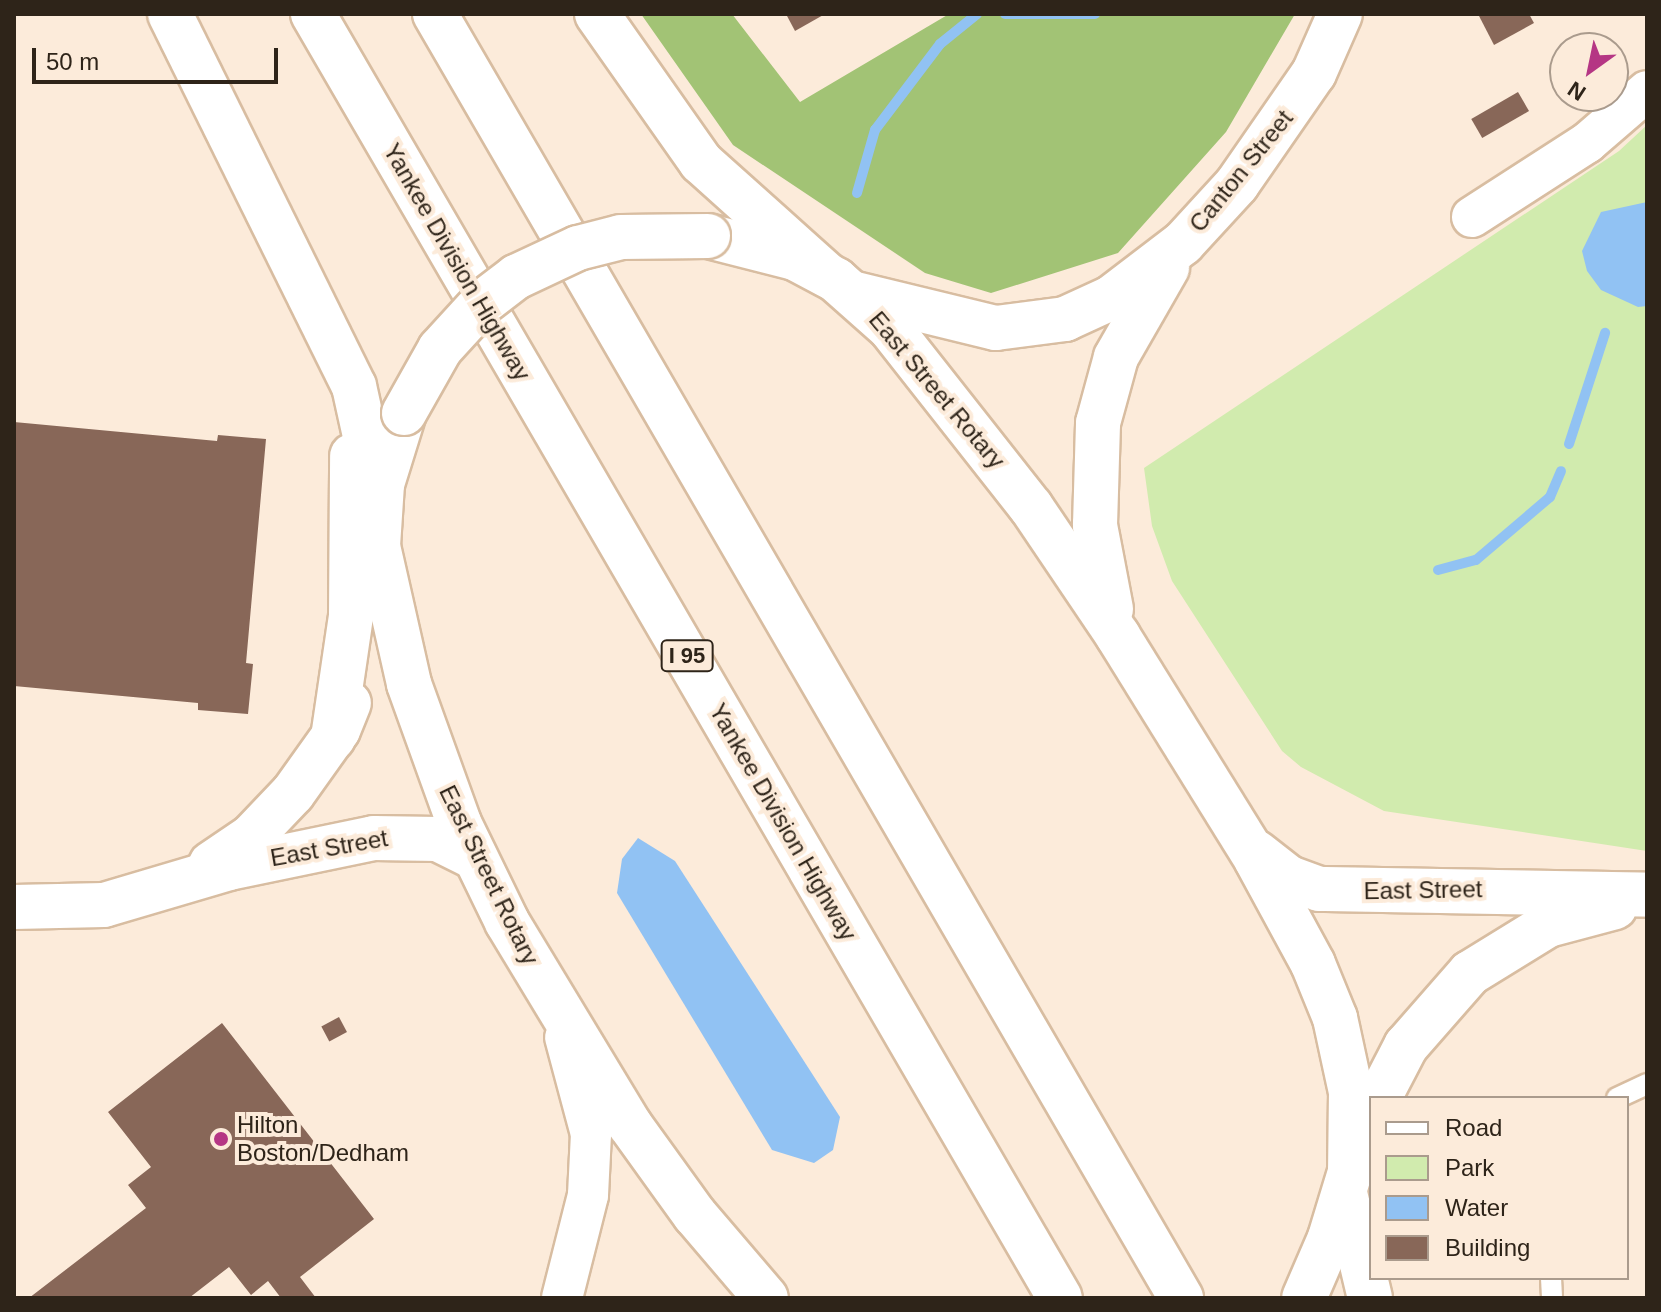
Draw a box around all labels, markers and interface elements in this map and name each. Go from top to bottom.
scale bar [36,32,282,82]
north arrow [1549,32,1629,112]
text: 50 m [46,48,99,75]
text: N [1563,76,1590,106]
street label: Canton Street [1183,104,1299,238]
street label: Yankee Division Highway [377,138,537,386]
street label: East Street Rotary [863,306,1011,474]
road number: I 95 [659,638,715,674]
street label: Yankee Division Highway [703,698,863,946]
street label: East Street Rotary [433,781,545,969]
street label: East Street [268,824,390,872]
street label: East Street [1363,875,1483,905]
legend [1369,1096,1629,1280]
place label: Hilton Boston/Dedham [237,1111,409,1167]
text: Road [1445,1114,1502,1141]
marker: Hilton Boston/Dedham [212,1130,230,1148]
text: Park [1445,1154,1494,1181]
text: Water [1445,1194,1508,1221]
text: Building [1445,1234,1530,1261]

